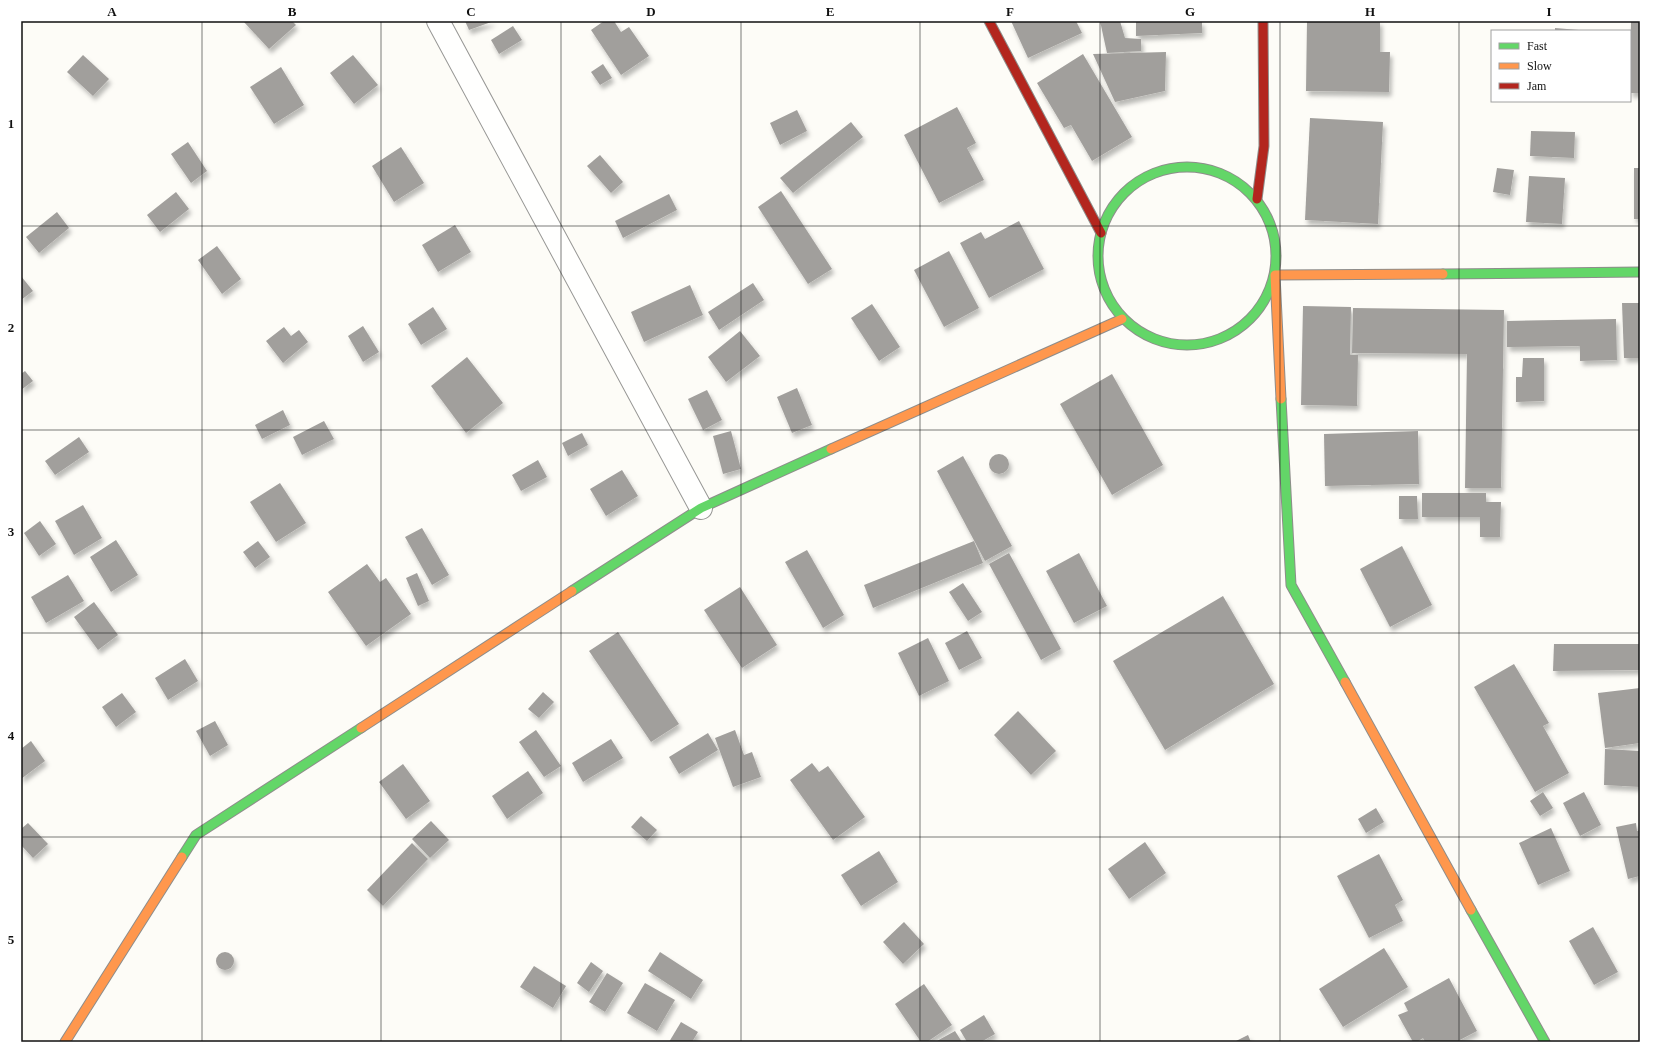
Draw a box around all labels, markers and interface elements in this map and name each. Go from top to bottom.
text: A [107,4,117,19]
text: B [288,4,297,19]
text: C [466,4,476,19]
text: D [646,4,656,19]
text: E [826,4,834,19]
text: F [1006,4,1014,19]
text: G [1185,4,1195,19]
text: H [1365,4,1375,19]
text: I [1546,4,1552,19]
legend [1491,30,1631,102]
text: Fast [1527,39,1548,53]
text: Slow [1527,59,1552,73]
text: Jam [1527,79,1547,93]
text: 1 [8,116,14,131]
text: 2 [8,320,14,335]
text: 3 [8,524,15,539]
text: 4 [8,728,15,743]
text: 5 [8,932,15,947]

